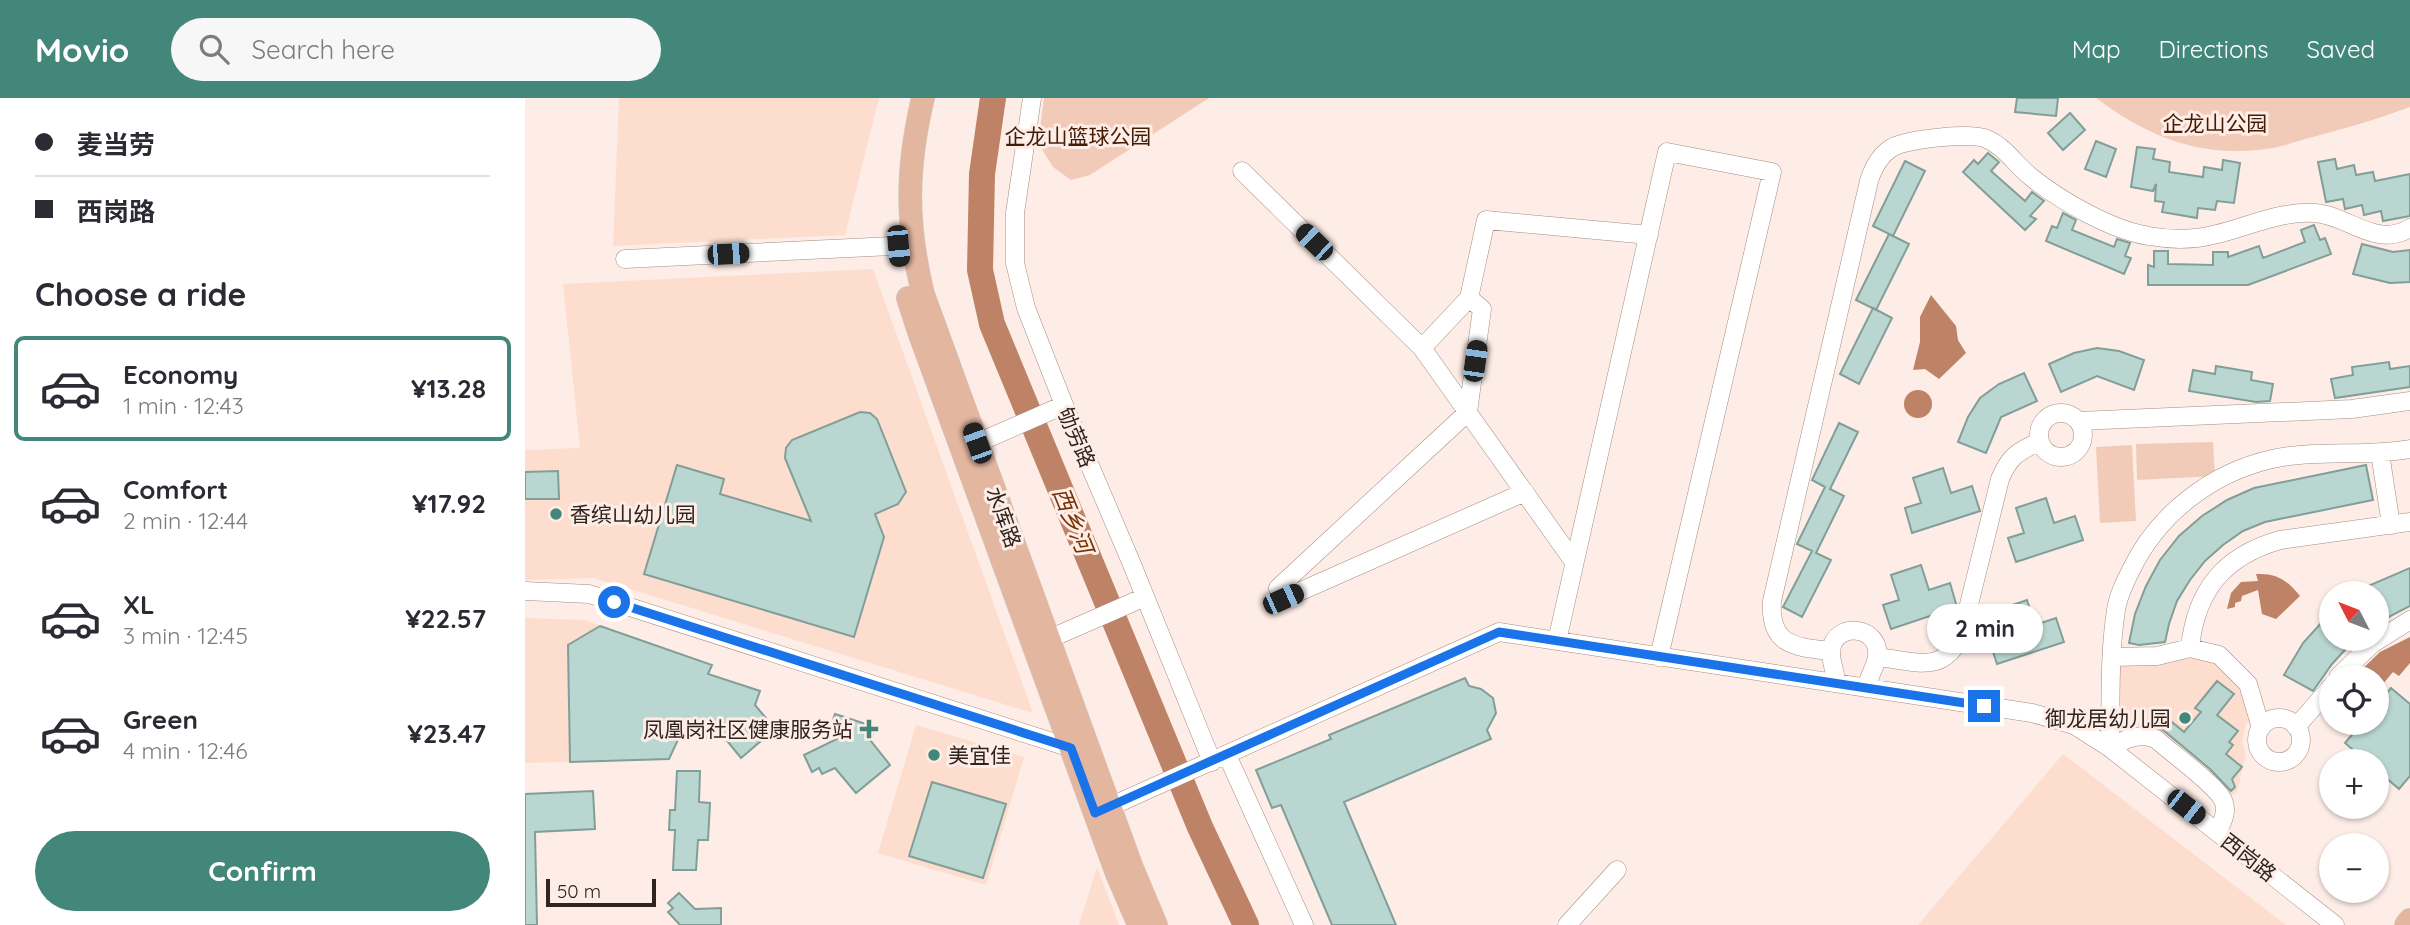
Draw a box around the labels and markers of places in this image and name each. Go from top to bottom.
place label: 香缤山幼儿园 [570,501,696,527]
marker: 香缤山幼儿园 [548,506,564,522]
place label: 御龙居幼儿园 [2045,705,2171,731]
marker: 御龙居幼儿园 [2177,710,2193,726]
place label: 凤凰岗社区健康服务站 [643,716,853,742]
marker: 凤凰岗社区健康服务站 [859,719,879,739]
place label: 美宜佳 [948,742,1011,768]
marker: 美宜佳 [926,747,942,763]

